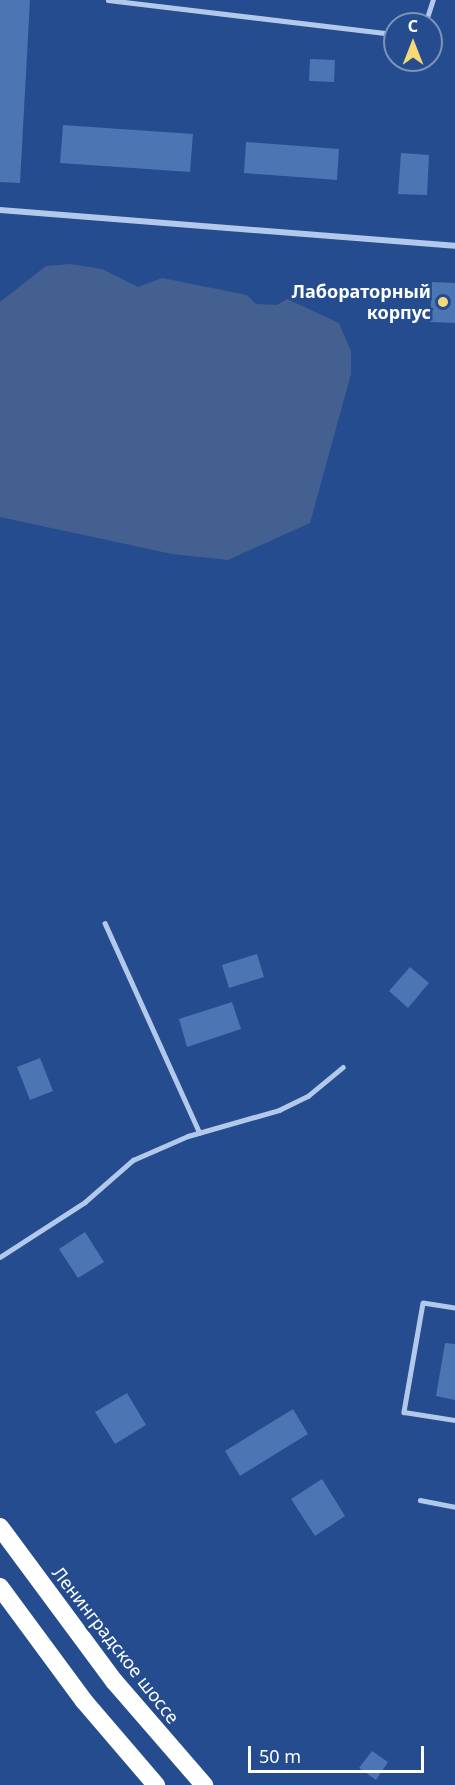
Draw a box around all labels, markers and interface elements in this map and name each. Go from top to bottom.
north arrow [383,12,443,72]
text: С [408,15,418,37]
place label: Лабораторный корпус [292,281,431,324]
marker: Лабораторный корпус [436,295,450,309]
street label: Ленинградское шоссе [48,1562,184,1728]
scale bar [251,1734,426,1772]
text: 50 m [259,1744,301,1768]

